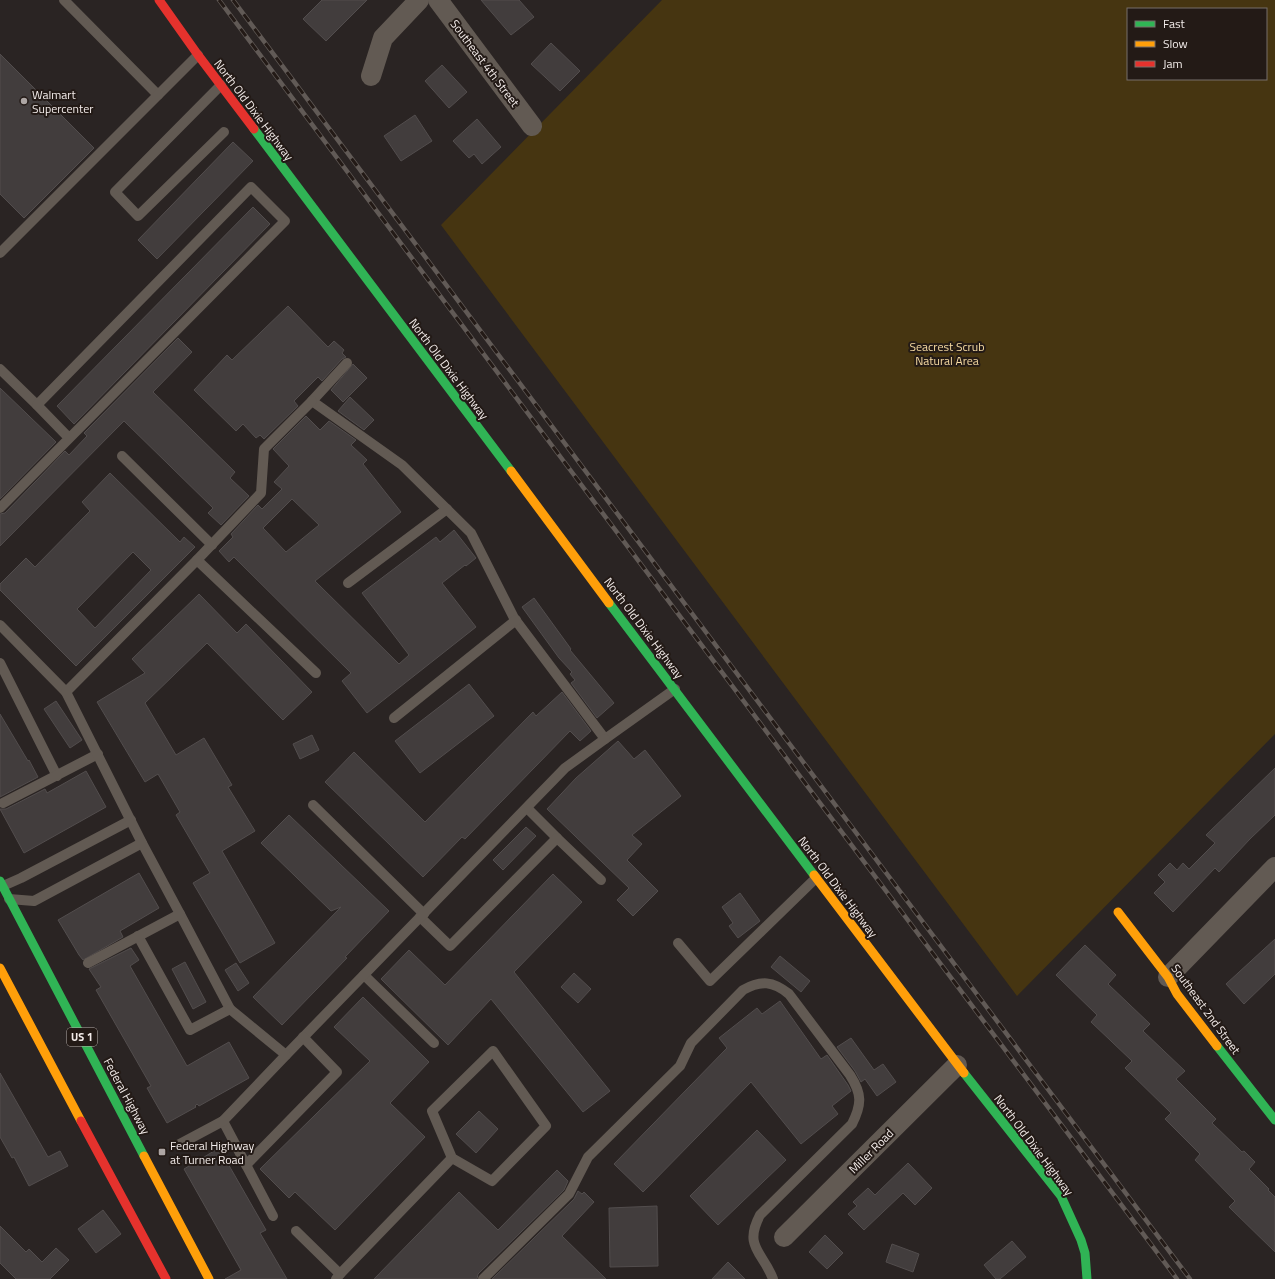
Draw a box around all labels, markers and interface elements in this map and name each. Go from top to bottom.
legend [1127,8,1267,80]
text: Fast [1163,14,1186,33]
street label: Southeast 4th Street [446,15,525,111]
text: Slow [1163,34,1188,53]
text: Jam [1163,54,1183,73]
street label: North Old Dixie Highway [209,55,299,165]
place label: Walmart Supercenter [32,85,93,118]
marker: Walmart Supercenter [19,96,29,106]
street label: North Old Dixie Highway [404,314,494,424]
park label: Seacrest Scrub Natural Area [910,337,984,370]
street label: North Old Dixie Highway [599,573,689,683]
street label: North Old Dixie Highway [793,832,883,942]
street label: Southeast 2nd Street [1167,960,1246,1059]
road number: US 1 [67,1028,97,1046]
street label: Federal Highway [99,1054,155,1138]
street label: North Old Dixie Highway [989,1090,1079,1200]
street label: Miller Road [844,1124,898,1178]
place label: Federal Highway at Turner Road [170,1136,254,1169]
marker: Federal Highway at Turner Road [157,1147,167,1157]

